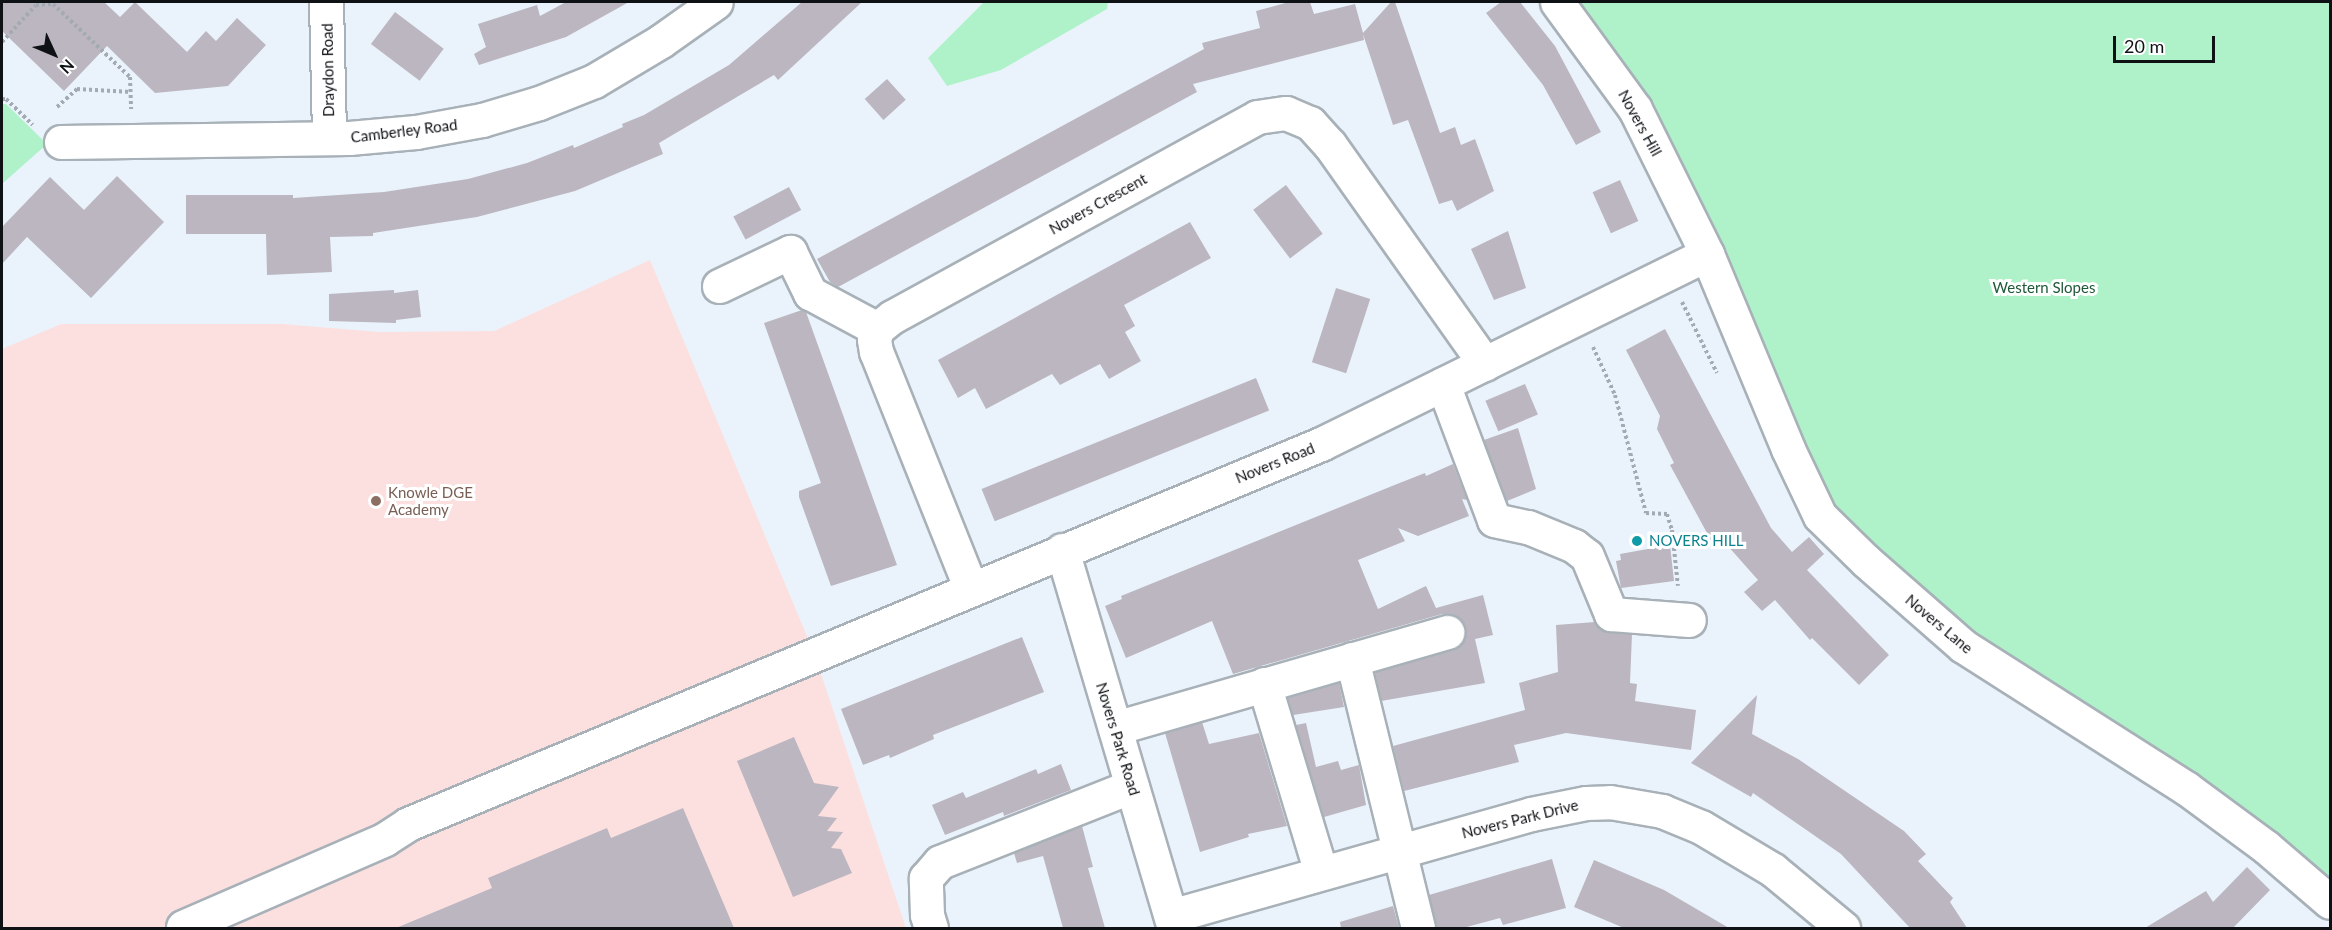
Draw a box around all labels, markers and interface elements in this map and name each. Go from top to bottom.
street label: Draydon Road [318,23,338,117]
north arrow [24,24,84,84]
scale bar [2116,24,2218,62]
text: 20 m [2124,35,2164,57]
text: N [56,56,78,78]
street label: Novers Hill [1614,87,1666,159]
street label: Camberley Road [349,116,459,146]
street label: Novers Crescent [1046,170,1150,238]
park label: Western Slopes [1993,279,2095,297]
street label: Novers Road [1233,439,1317,487]
place label: Knowle DGE Academy [388,483,473,518]
marker: Knowle DGE Academy [369,494,383,508]
place label: NOVERS HILL [1649,532,1743,550]
marker: NOVERS HILL [1630,534,1644,548]
street label: Novers Lane [1902,591,1976,657]
street label: Novers Park Road [1092,680,1144,798]
street label: Novers Park Drive [1460,796,1580,842]

